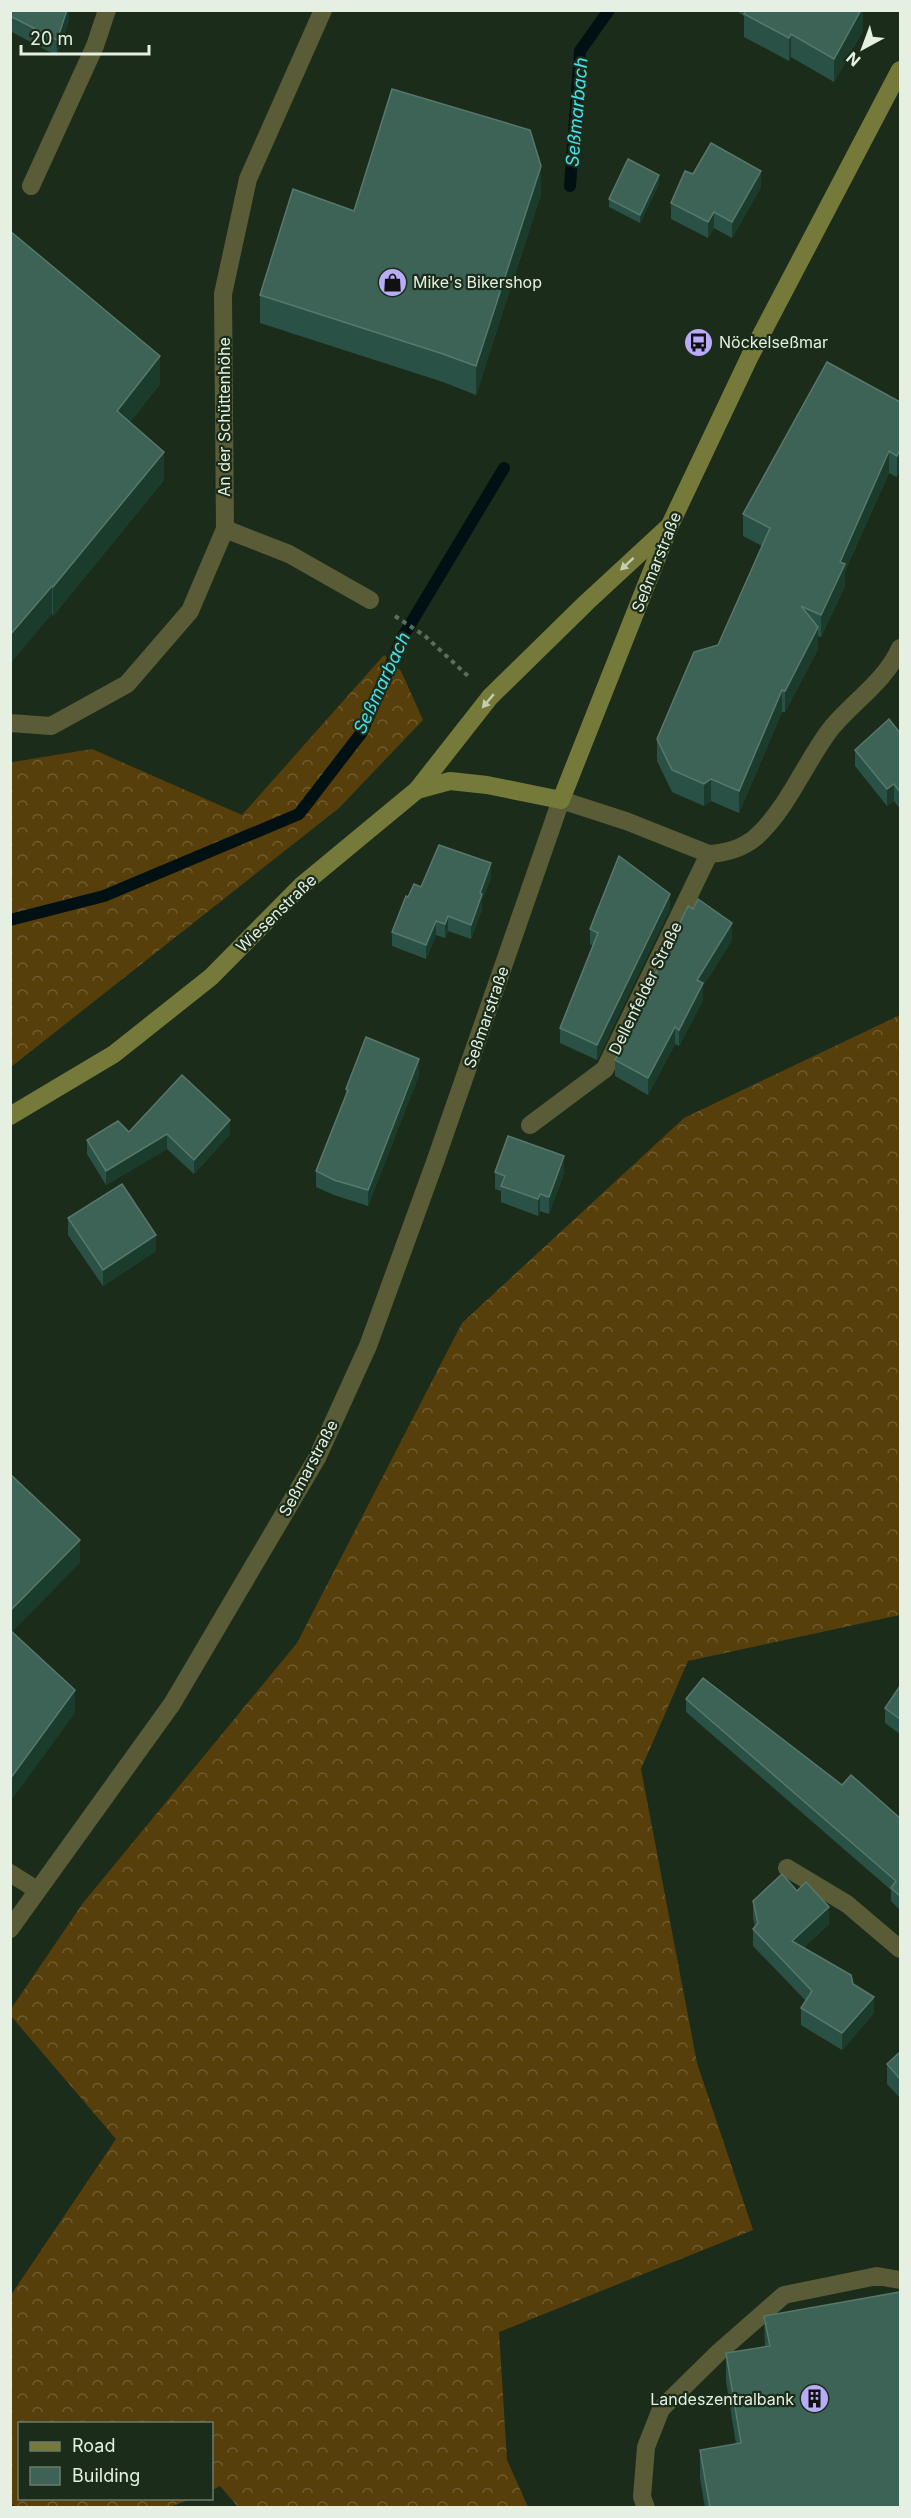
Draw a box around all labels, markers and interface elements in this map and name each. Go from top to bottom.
scale bar [21,18,148,56]
north arrow [833,18,893,78]
text: 20 m [30,28,73,49]
text: N [842,48,864,71]
water label: Seßmarbach [561,56,592,168]
shop icon: Mike's Bikershop [376,266,408,298]
place label: Mike's Bikershop [413,272,542,292]
bus stop icon: Nöckelseßmar [682,326,714,358]
place label: Nöckelseßmar [719,332,828,352]
street label: An der Schüttenhöhe [214,337,234,497]
street label: Seßmarstraße [627,509,685,615]
one-way arrow [620,557,635,570]
water label: Seßmarbach [349,629,414,737]
one-way arrow [482,693,495,708]
street label: Wiesenstraße [232,870,320,956]
street label: Dellenfelder Straße [604,918,686,1058]
street label: Seßmarstraße [459,963,513,1071]
street label: Seßmarstraße [274,1416,342,1520]
building icon: Landeszentralbank [799,2383,831,2415]
place label: Landeszentralbank [650,2389,794,2409]
legend [18,2422,213,2500]
text: Road [72,2435,115,2456]
text: Building [72,2465,140,2486]

